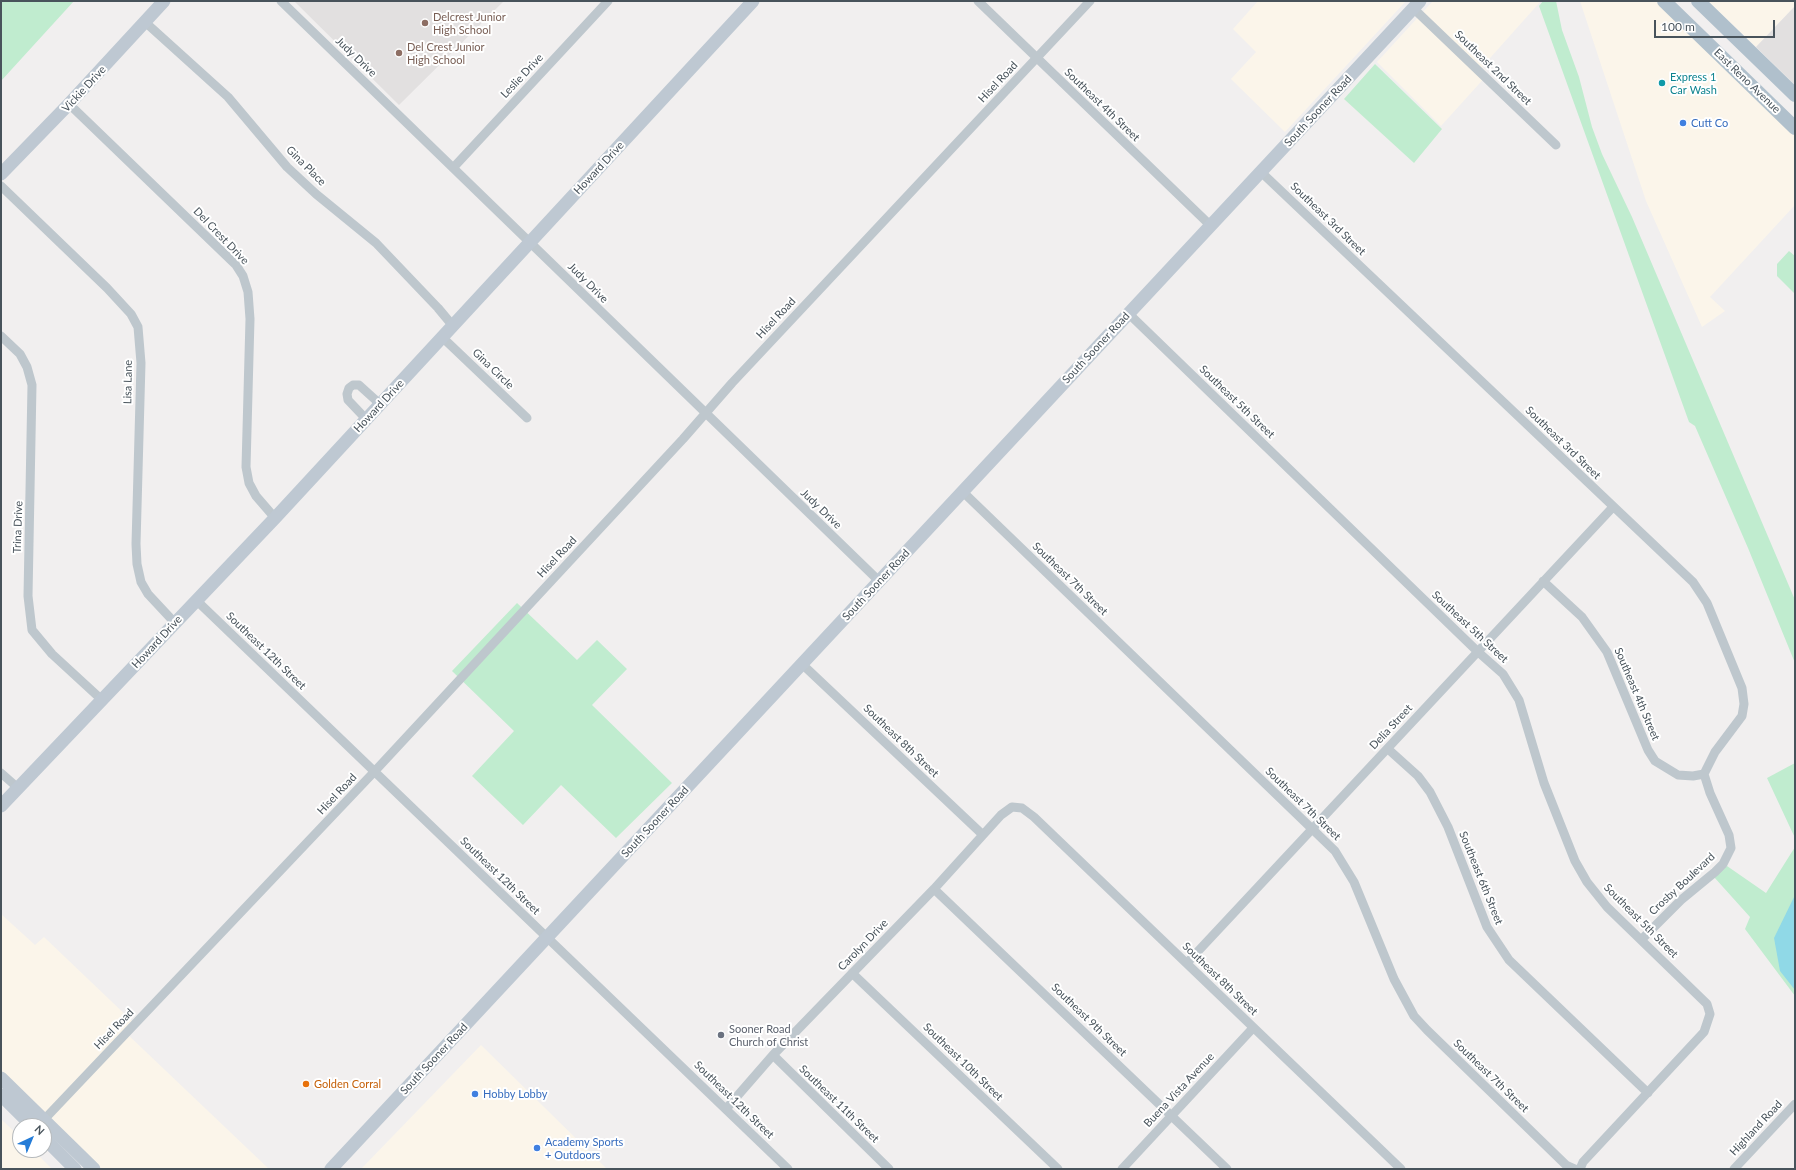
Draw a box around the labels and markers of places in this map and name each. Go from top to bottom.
place label: Delcrest Junior High School [433,10,506,36]
marker: Delcrest Junior High School [420,18,430,28]
place label: Del Crest Junior High School [407,40,485,66]
marker: Del Crest Junior High School [394,48,404,58]
place label: Express 1 Car Wash [1670,70,1717,96]
marker: Express 1 Car Wash [1657,78,1667,88]
place label: Cutt Co [1691,116,1728,130]
marker: Cutt Co [1678,118,1688,128]
place label: Sooner Road Church of Christ [729,1022,808,1048]
marker: Sooner Road Church of Christ [716,1030,726,1040]
place label: Golden Corral [314,1077,381,1091]
marker: Golden Corral [301,1079,311,1089]
place label: Hobby Lobby [483,1087,547,1101]
marker: Hobby Lobby [470,1089,480,1099]
place label: Academy Sports + Outdoors [545,1135,623,1161]
marker: Academy Sports + Outdoors [532,1143,542,1153]

